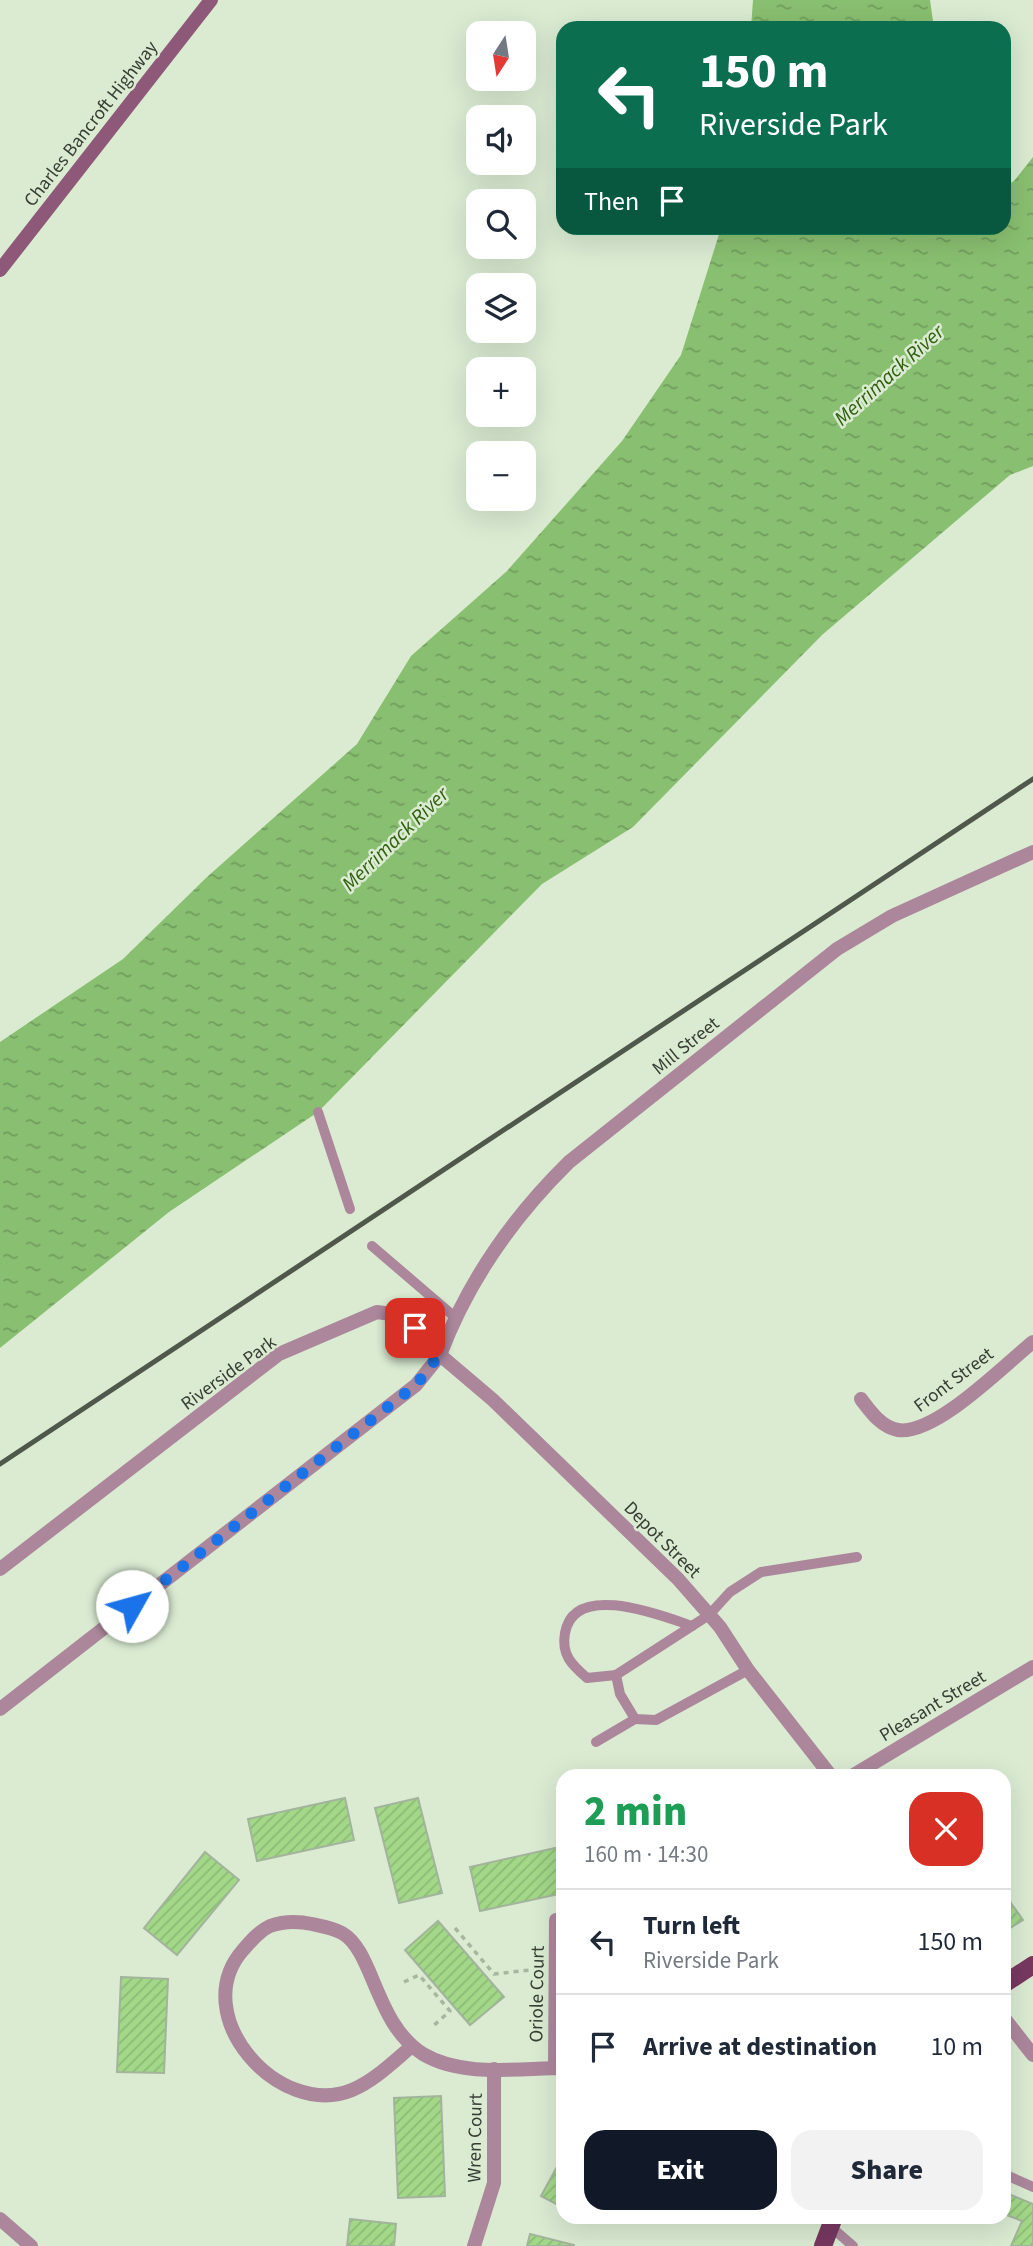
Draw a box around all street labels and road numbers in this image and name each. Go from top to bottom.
street label: Charles Bancroft Highway [18,35,165,213]
street label: Mill Street [647,1010,726,1082]
street label: Riverside Park [176,1329,283,1417]
street label: Front Street [908,1341,1000,1419]
street label: Depot Street [617,1495,707,1585]
street label: Pleasant Street [874,1663,992,1749]
street label: Oriole Court [523,1945,552,2043]
street label: Wren Court [461,2092,490,2183]

